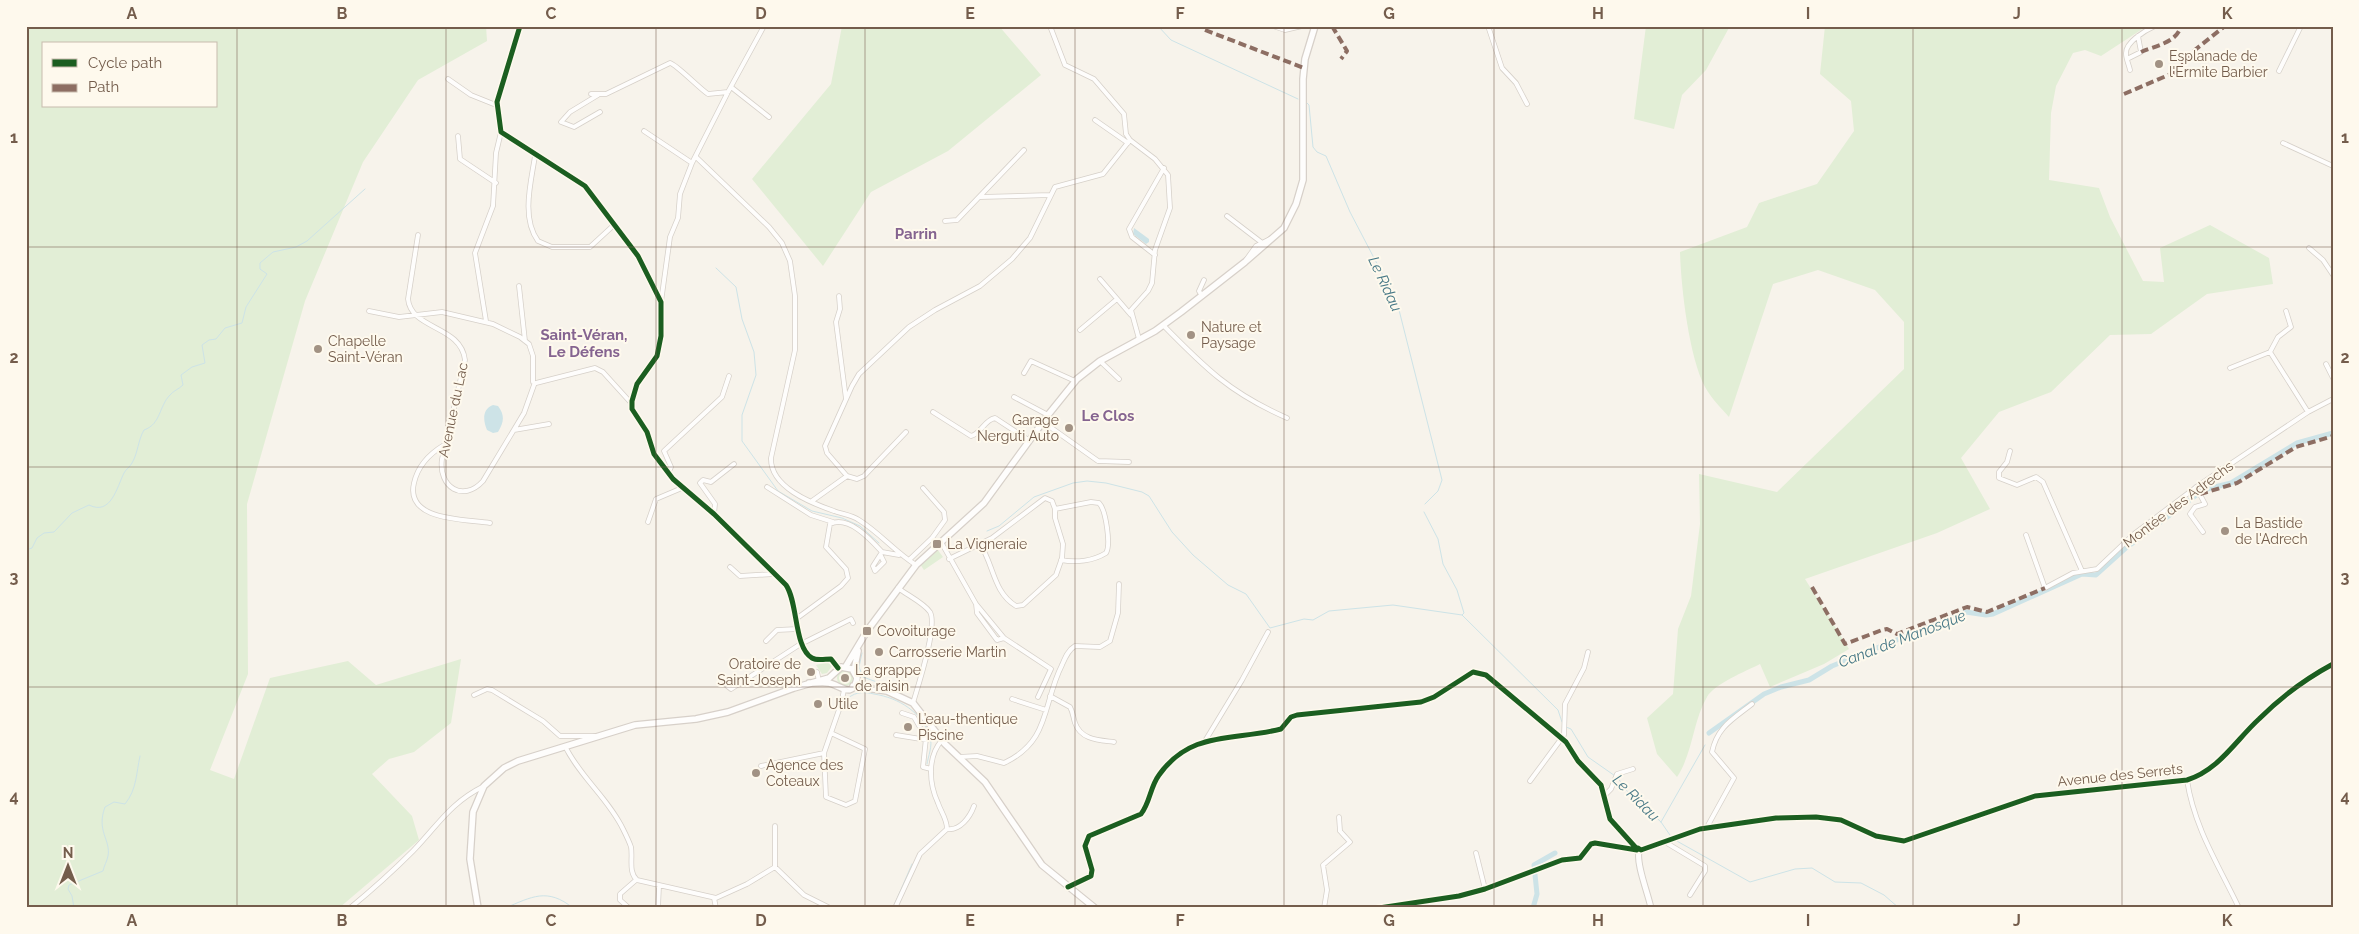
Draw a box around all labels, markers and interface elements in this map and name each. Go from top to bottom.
text: A [127,4,138,23]
text: B [337,4,348,23]
text: C [546,4,557,23]
text: D [755,4,767,23]
text: E [965,4,975,23]
text: F [1175,4,1185,23]
text: G [1383,4,1395,23]
text: H [1592,4,1604,23]
text: I [1806,4,1810,23]
text: J [2013,4,2021,23]
text: K [2222,4,2233,23]
legend [42,42,218,108]
place label: Esplanade de l'Ermite Barbier [2169,48,2268,80]
text: Cycle path [88,54,162,72]
marker: Esplanade de l'Ermite Barbier [2153,58,2165,70]
text: Path [88,78,119,96]
text: 1 [10,128,18,147]
text: 1 [2341,128,2349,147]
district label: Parrin [895,225,937,243]
water label: Le Ridau [1364,254,1406,315]
place label: Nature et Paysage [1201,319,1262,351]
district label: Saint-Véran, Le Défens [540,326,628,361]
marker: Nature et Paysage [1185,329,1197,341]
place label: Chapelle Saint-Véran [328,333,403,365]
marker: Chapelle Saint-Véran [312,343,324,355]
text: 2 [9,348,19,367]
text: 2 [2340,348,2350,367]
street label: Avenue du Lac [435,361,471,459]
district label: Le Clos [1082,407,1134,425]
place label: Garage Nerguti Auto [977,412,1059,444]
marker: Garage Nerguti Auto [1063,422,1075,434]
street label: Montée des Adrechs [2120,457,2236,551]
place label: La Bastide de l'Adrech [2235,515,2308,547]
marker: La Bastide de l'Adrech [2219,525,2231,537]
place label: La Vigneraie [947,536,1027,552]
marker: La Vigneraie [931,538,943,550]
text: 3 [10,568,19,587]
text: 3 [2341,568,2350,587]
water label: Canal de Manosque [1836,606,1968,672]
place label: Covoiturage [877,623,956,639]
marker: Covoiturage [861,625,873,637]
place label: Carrosserie Martin [889,644,1006,660]
marker: Carrosserie Martin [873,646,885,658]
place label: Oratoire de Saint-Joseph [717,656,801,688]
place label: La grappe de raisin [855,662,921,694]
marker: Oratoire de Saint-Joseph [805,666,817,678]
marker: La grappe de raisin [839,672,851,684]
place label: Utile [828,696,858,712]
marker: Utile [812,698,824,710]
place label: L’eau-thentique Piscine [918,711,1018,743]
marker: L’eau-thentique Piscine [902,721,914,733]
place label: Agence des Coteaux [766,757,844,789]
street label: Avenue des Serrets [2057,760,2184,790]
marker: Agence des Coteaux [750,767,762,779]
water label: Le Ridau [1609,771,1663,825]
text: 4 [9,787,19,806]
text: 4 [2340,787,2350,806]
north arrow [42,842,92,892]
text: N [63,845,73,861]
text: A [127,911,138,930]
text: B [337,911,348,930]
text: C [546,911,557,930]
text: D [755,911,767,930]
text: E [965,911,975,930]
text: F [1175,911,1185,930]
text: G [1383,911,1395,930]
text: H [1592,911,1604,930]
text: I [1806,911,1810,930]
text: J [2013,911,2021,930]
text: K [2222,911,2233,930]

